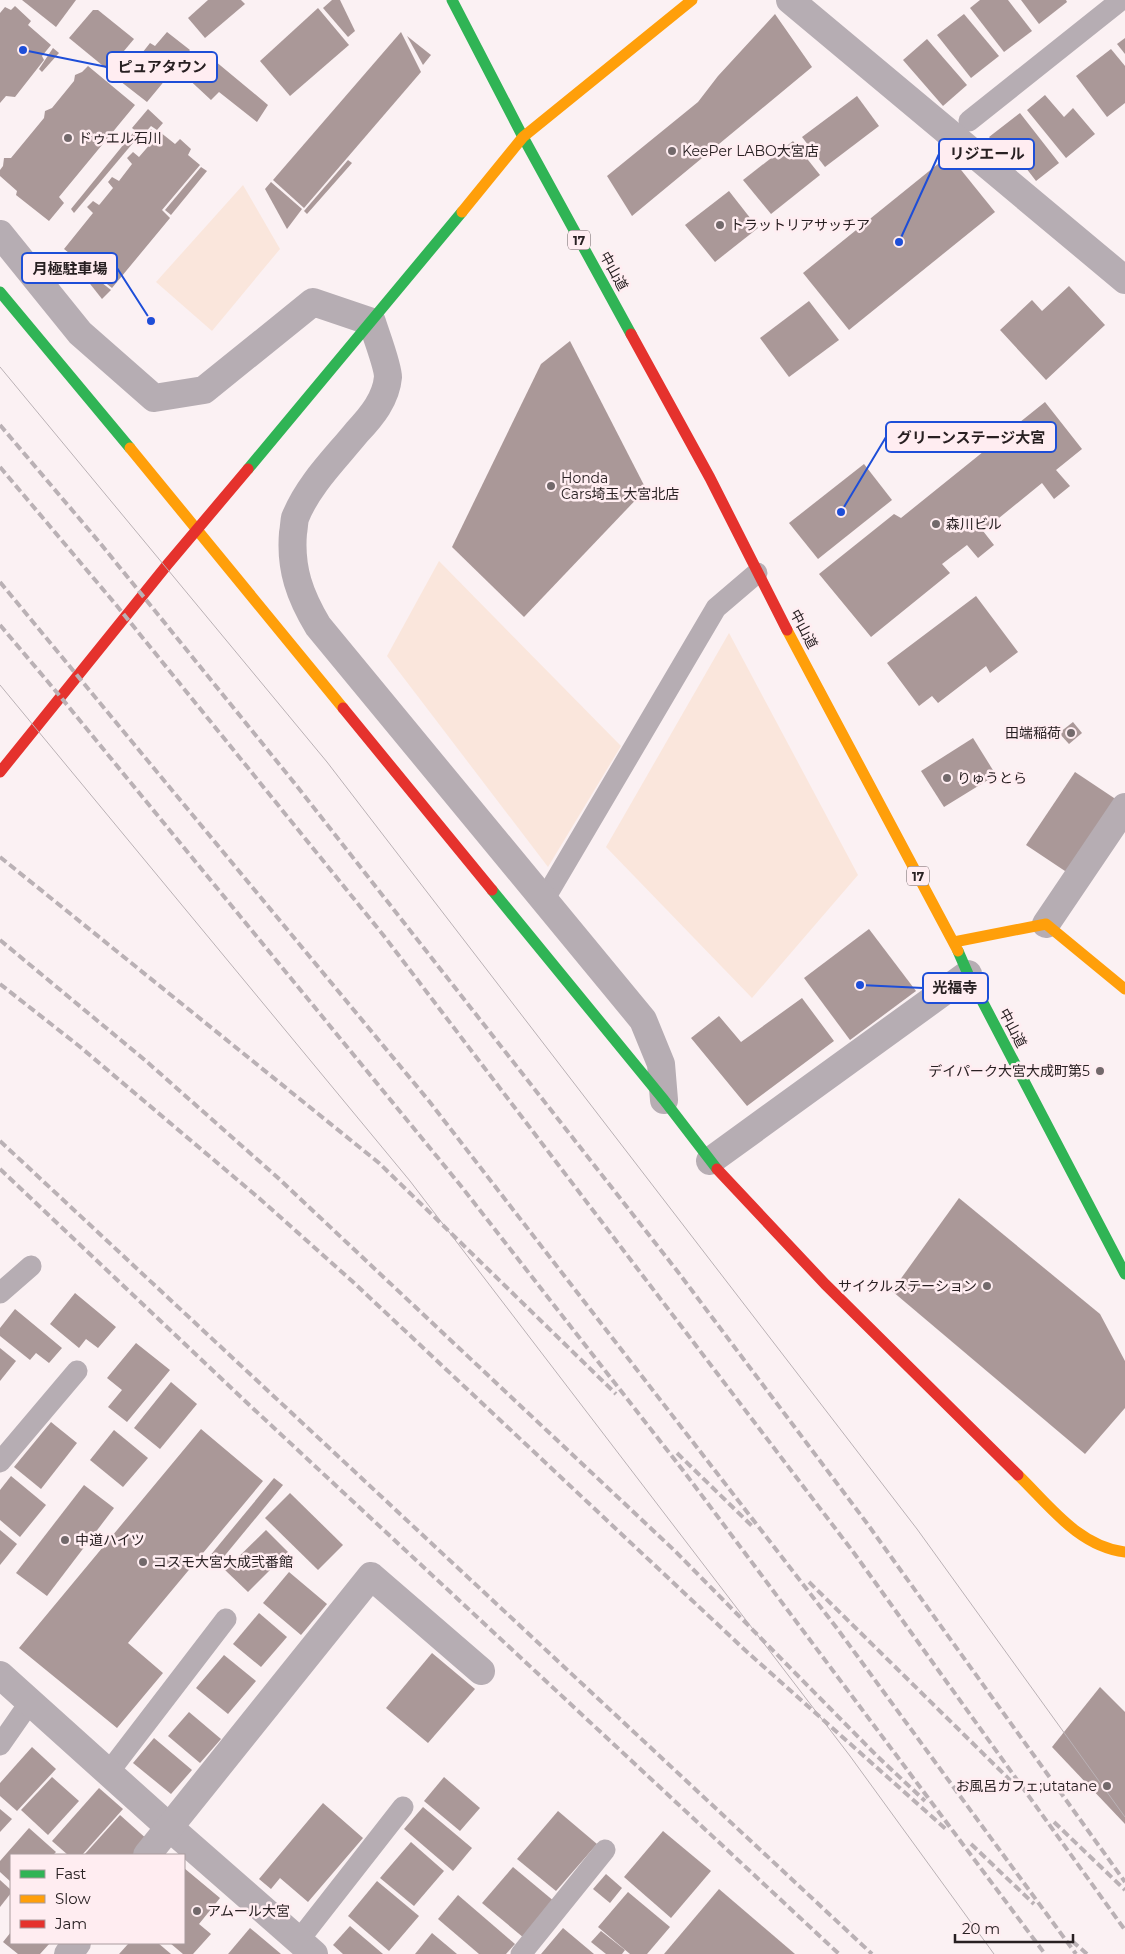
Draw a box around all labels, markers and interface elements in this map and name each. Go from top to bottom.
callout: ピュアタウン [107,52,217,82]
text: ピュアタウン [117,57,207,76]
place label: ドゥエル石川 [78,129,162,147]
marker: ドゥエル石川 [62,132,74,144]
callout: リジエール [939,139,1034,169]
place label: KeePer LABO大宮店 [682,142,819,160]
text: リジエール [949,144,1025,163]
marker: KeePer LABO大宮店 [666,145,678,157]
place label: トラットリアサッチア [730,216,870,234]
marker: トラットリアサッチア [714,219,726,231]
road number: 17 [568,230,590,250]
street label: 中山道 [596,248,632,294]
callout: 月極駐車場 [22,253,117,283]
text: 月極駐車場 [32,259,108,278]
callout: グリーンステージ大宮 [886,422,1056,452]
text: グリーンステージ大宮 [897,428,1045,447]
place label: Honda Cars埼玉 大宮北店 [561,469,679,503]
marker: Honda Cars埼玉 大宮北店 [545,480,557,492]
place label: 森川ビル [946,515,1002,533]
marker: 森川ビル [930,518,942,530]
street label: 中山道 [786,606,822,652]
place label: 田端稲荷 [1005,724,1061,742]
marker: 田端稲荷 [1065,727,1077,739]
place label: りゅうとら [957,769,1027,787]
marker: りゅうとら [941,772,953,784]
road number: 17 [907,866,929,886]
callout: 光福寺 [923,973,988,1003]
text: 光福寺 [932,978,978,997]
street label: 中山道 [995,1005,1031,1051]
place label: デイパーク大宮大成町第5 [928,1062,1090,1080]
marker: デイパーク大宮大成町第5 [1094,1065,1106,1077]
place label: サイクルステーション [838,1277,977,1295]
marker: サイクルステーション [981,1280,993,1292]
place label: 中道ハイツ [75,1531,145,1549]
marker: 中道ハイツ [59,1534,71,1546]
place label: コスモ大宮大成弐番館 [153,1553,293,1571]
marker: コスモ大宮大成弐番館 [137,1556,149,1568]
place label: お風呂カフェ;utatane [955,1777,1097,1795]
marker: お風呂カフェ;utatane [1101,1780,1113,1792]
legend [10,1854,185,1944]
text: Fast [55,1864,86,1883]
text: Slow [55,1889,91,1908]
place label: アムール大宮 [207,1902,290,1920]
marker: アムール大宮 [191,1905,203,1917]
scale bar [955,1912,1072,1944]
text: Jam [54,1914,87,1933]
text: 20 m [962,1919,1000,1938]

